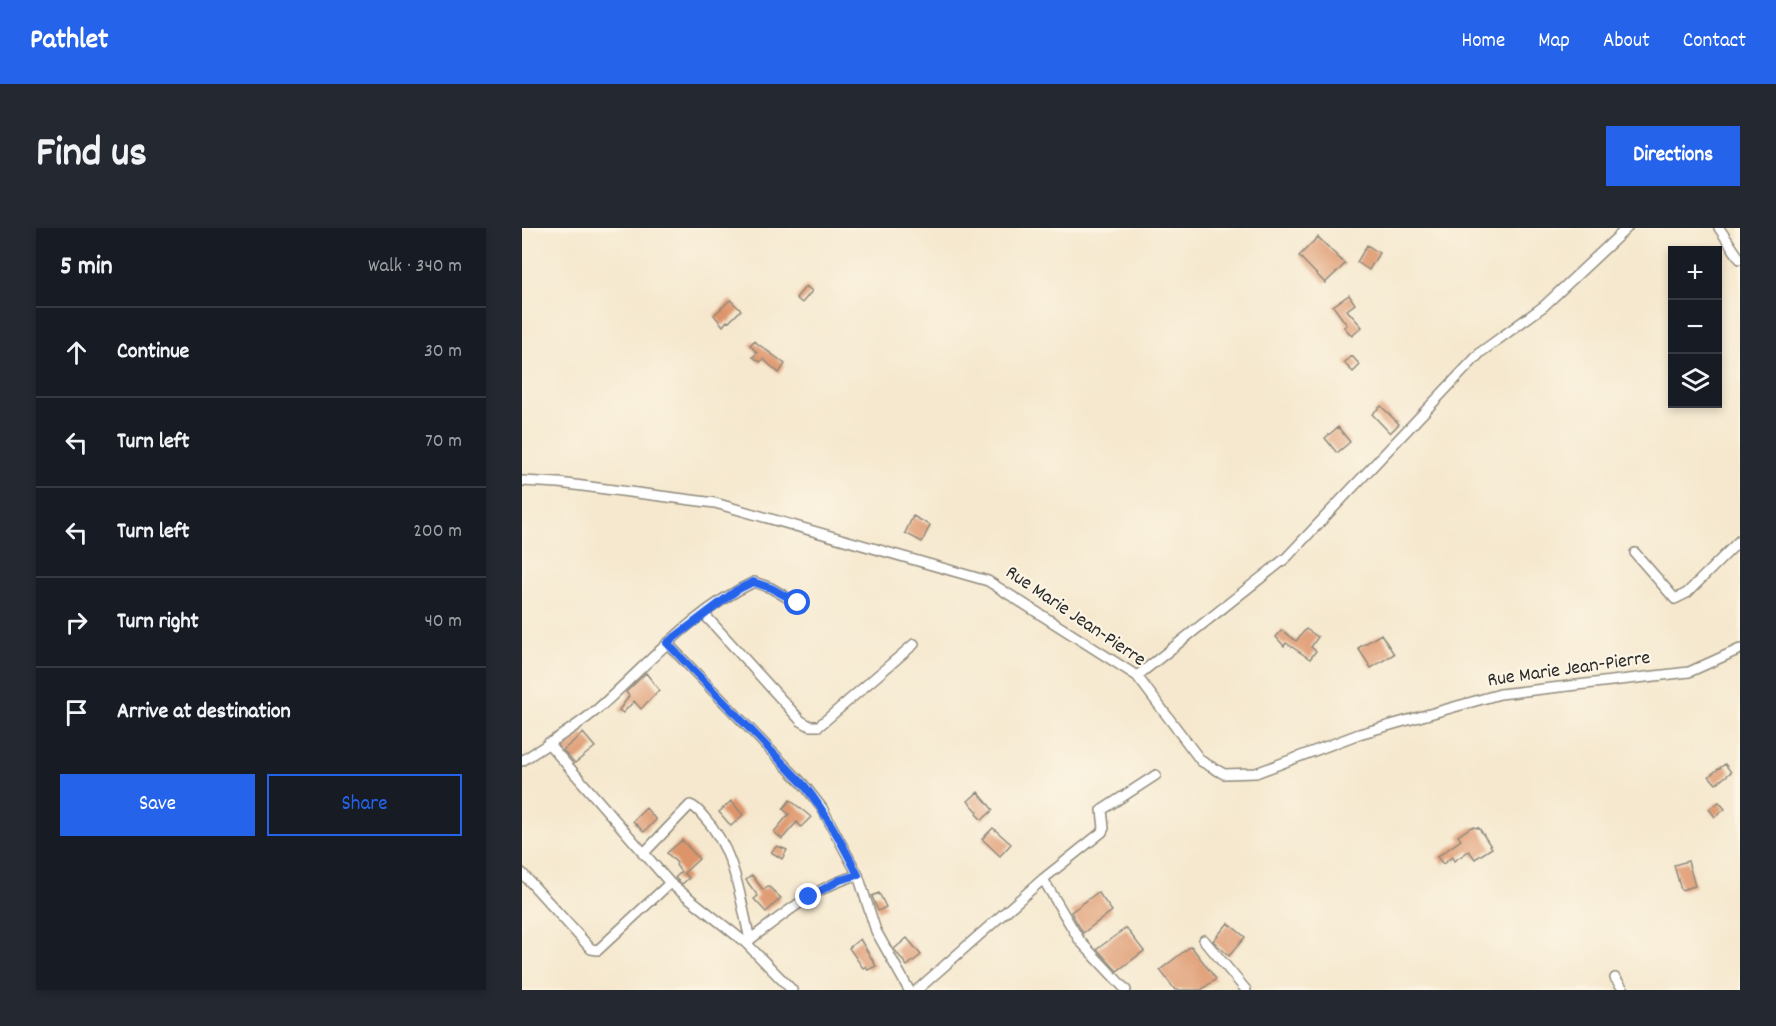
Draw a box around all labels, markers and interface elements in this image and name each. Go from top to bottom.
text: Pathlet [30,22,108,62]
text: Home [1461,27,1505,57]
text: Map [1538,27,1570,57]
text: About [1603,27,1650,57]
text: Contact [1683,27,1746,57]
text: Find us [36,126,147,186]
button: Directions [1606,126,1740,186]
map controls [1668,246,1722,408]
button: + [1668,246,1722,300]
text: 5 min [60,249,113,286]
text: Walk · 340 m [368,253,462,281]
button: − [1668,300,1722,354]
icon: ahead [60,336,93,369]
text: Continue [117,337,189,368]
text: 30 m [424,338,462,366]
button: layers [1668,354,1722,408]
icon: left [60,426,93,459]
text: Turn left [117,427,189,458]
text: 70 m [425,428,462,456]
icon: left [60,516,93,549]
text: Turn left [117,517,189,548]
text: 200 m [413,518,462,546]
street label: Rue Marie Jean-Pierre [999,560,1151,675]
route start [784,589,810,615]
icon: right [60,606,93,639]
text: Turn right [117,607,199,638]
text: 40 m [424,608,462,636]
street label: Rue Marie Jean-Pierre [1486,645,1652,695]
icon: arrive [60,696,93,729]
text: Arrive at destination [117,697,291,728]
button: Save [60,774,255,836]
button: Share [267,774,462,836]
route end [795,883,821,909]

